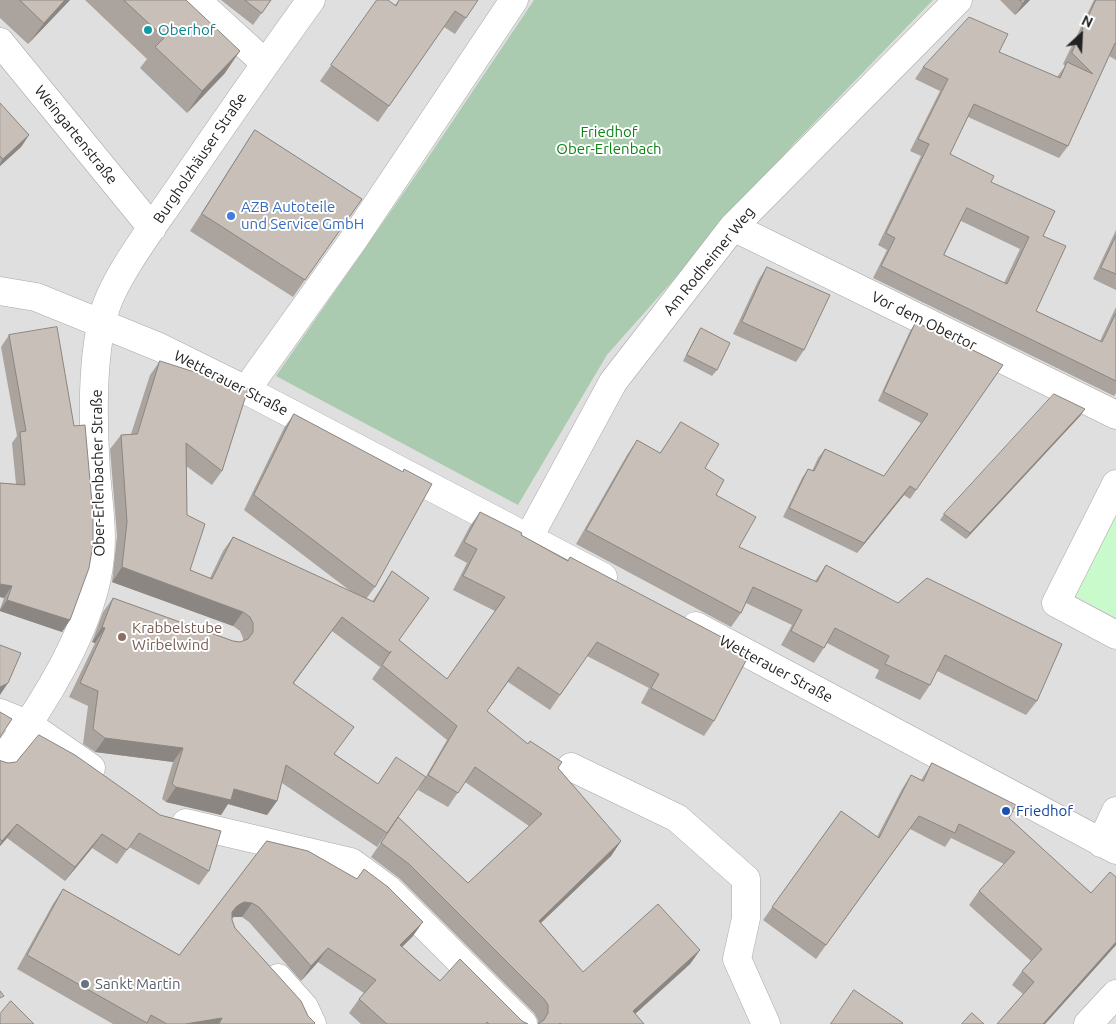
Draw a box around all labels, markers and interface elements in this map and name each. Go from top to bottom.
north arrow [1056,10,1106,60]
text: N [1079,12,1095,31]
place label: Oberhof [158,21,215,39]
marker: Oberhof [142,24,154,36]
street label: Weingartenstraße [31,82,121,188]
street label: Burgholzhäuser Straße [150,89,250,227]
park label: Friedhof Ober-Erlenbach [556,123,662,158]
place label: AZB Autoteile und Service GmbH [241,198,364,233]
street label: Am Rodheimer Weg [660,203,758,319]
marker: AZB Autoteile und Service GmbH [225,210,237,222]
street label: Vor dem Obertor [868,288,980,354]
street label: Wetterauer Straße [171,346,291,420]
street label: Ober-Erlenbacher Straße [88,389,108,557]
place label: Krabbelstube Wirbelwind [132,619,222,654]
marker: Krabbelstube Wirbelwind [116,631,128,643]
street label: Wetterauer Straße [716,632,836,706]
place label: Friedhof [1016,802,1073,820]
marker: Friedhof [1000,805,1012,817]
place label: Sankt Martin [95,975,181,993]
marker: Sankt Martin [79,978,91,990]

